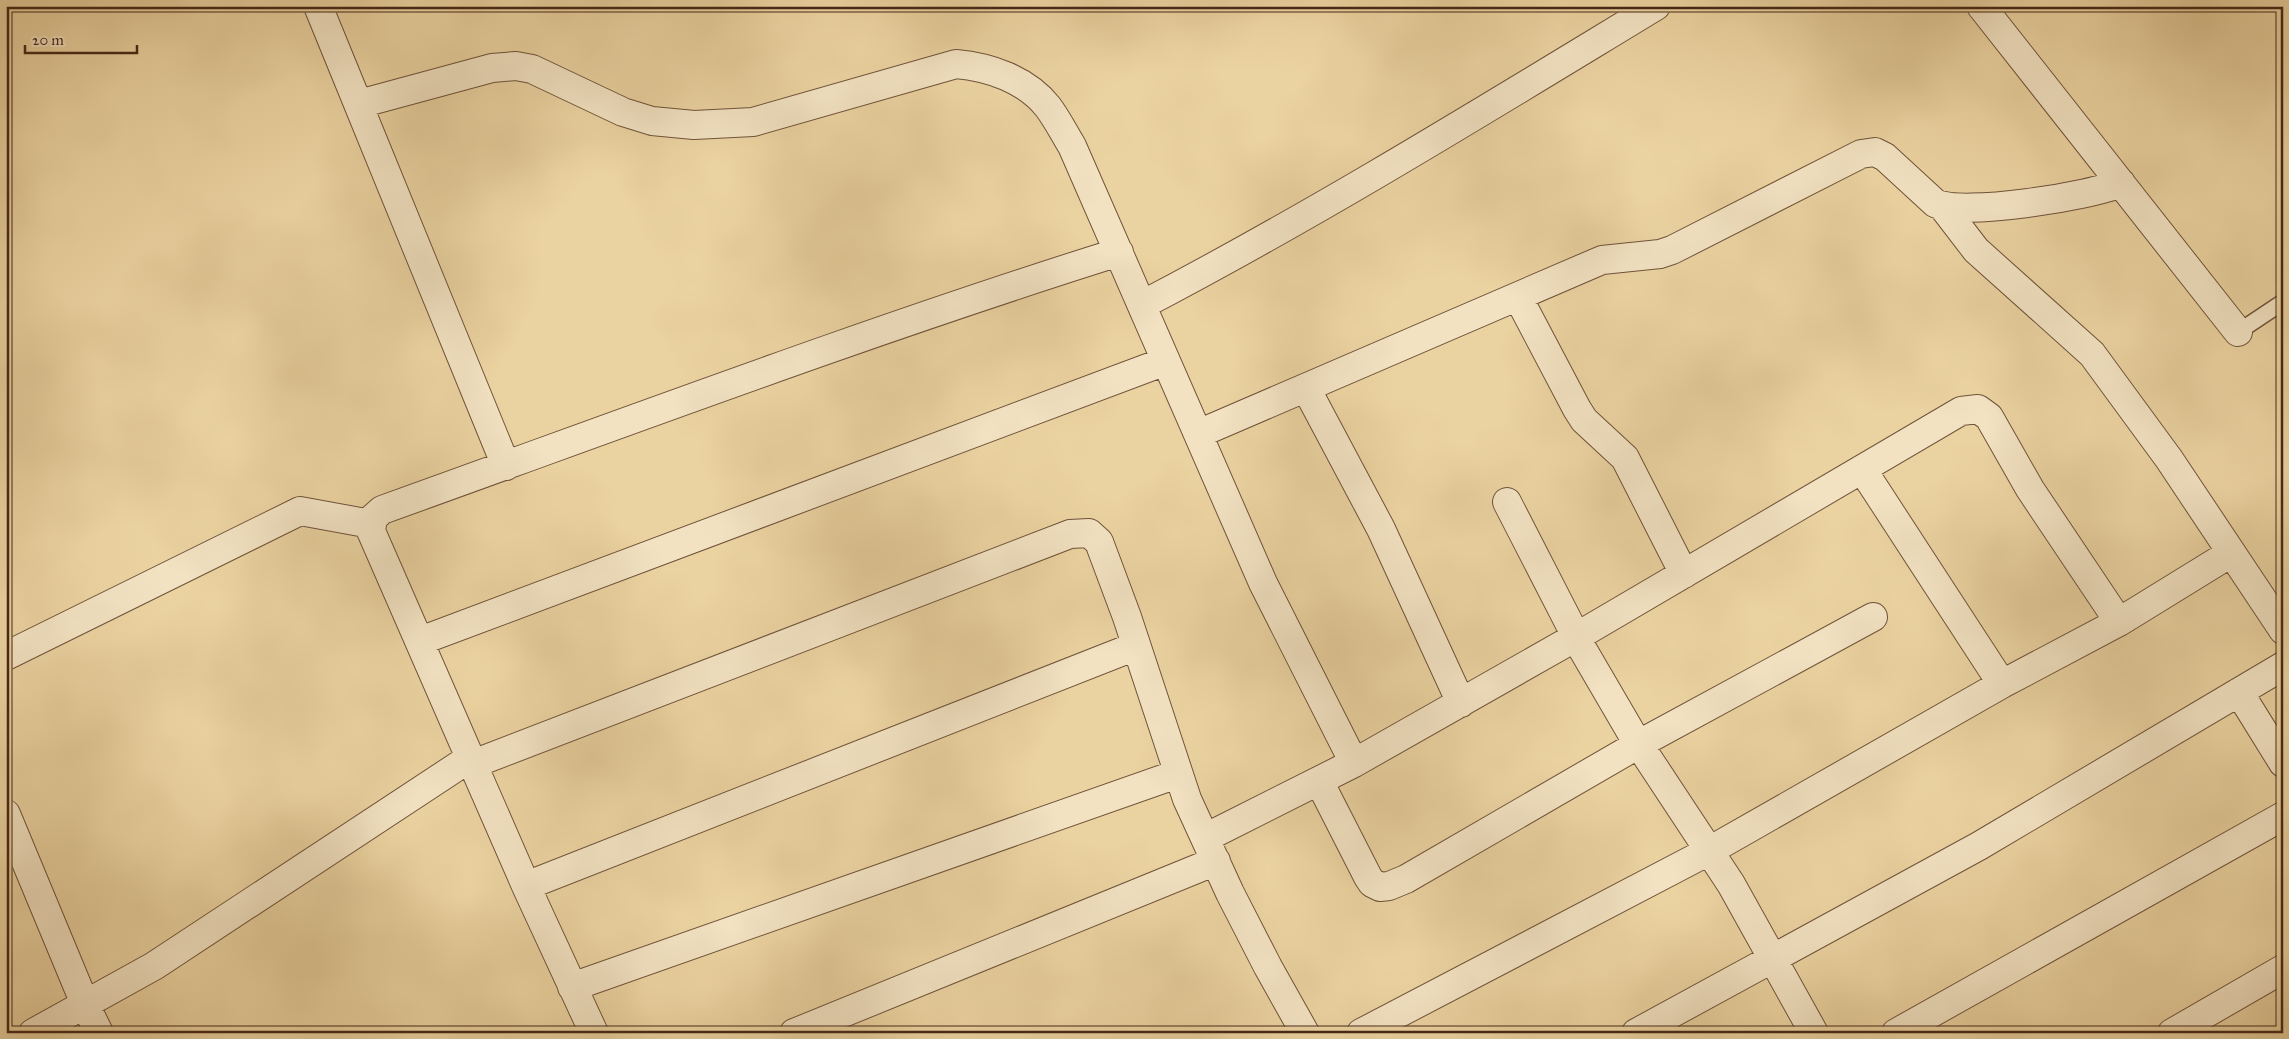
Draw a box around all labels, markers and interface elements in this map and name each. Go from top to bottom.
scale bar [25,22,138,54]
text: 20 m [32,31,64,49]

